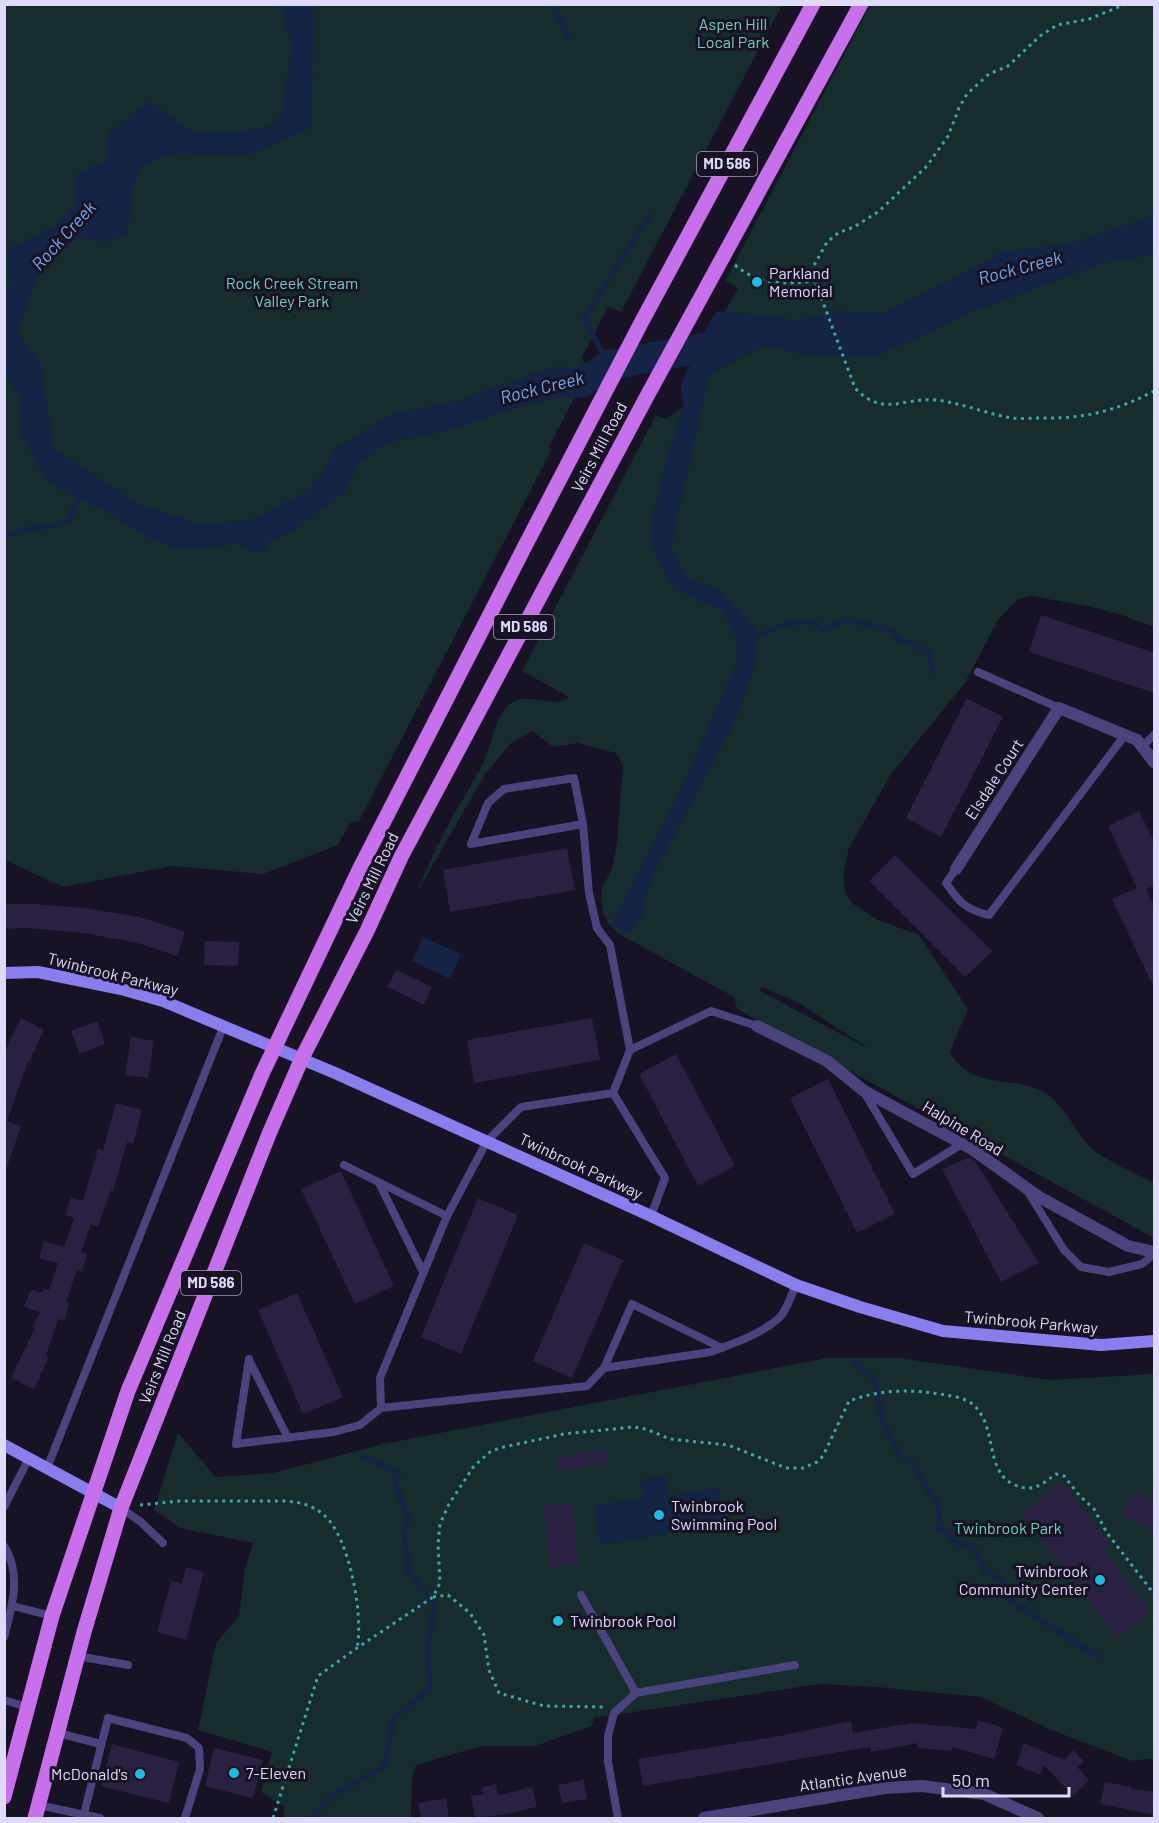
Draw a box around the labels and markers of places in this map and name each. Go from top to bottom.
place label: Parkland Memorial [769,263,833,300]
marker: Parkland Memorial [750,275,764,289]
place label: Twinbrook Swimming Pool [671,1496,777,1533]
marker: Twinbrook Swimming Pool [652,1508,666,1522]
place label: Twinbrook Community Center [959,1561,1088,1598]
marker: Twinbrook Community Center [1093,1573,1107,1587]
place label: Twinbrook Pool [570,1611,676,1630]
marker: Twinbrook Pool [551,1614,565,1628]
place label: 7-Eleven [246,1763,306,1782]
place label: McDonald's [51,1764,128,1783]
marker: 7-Eleven [227,1766,241,1780]
marker: McDonald's [133,1767,147,1781]

